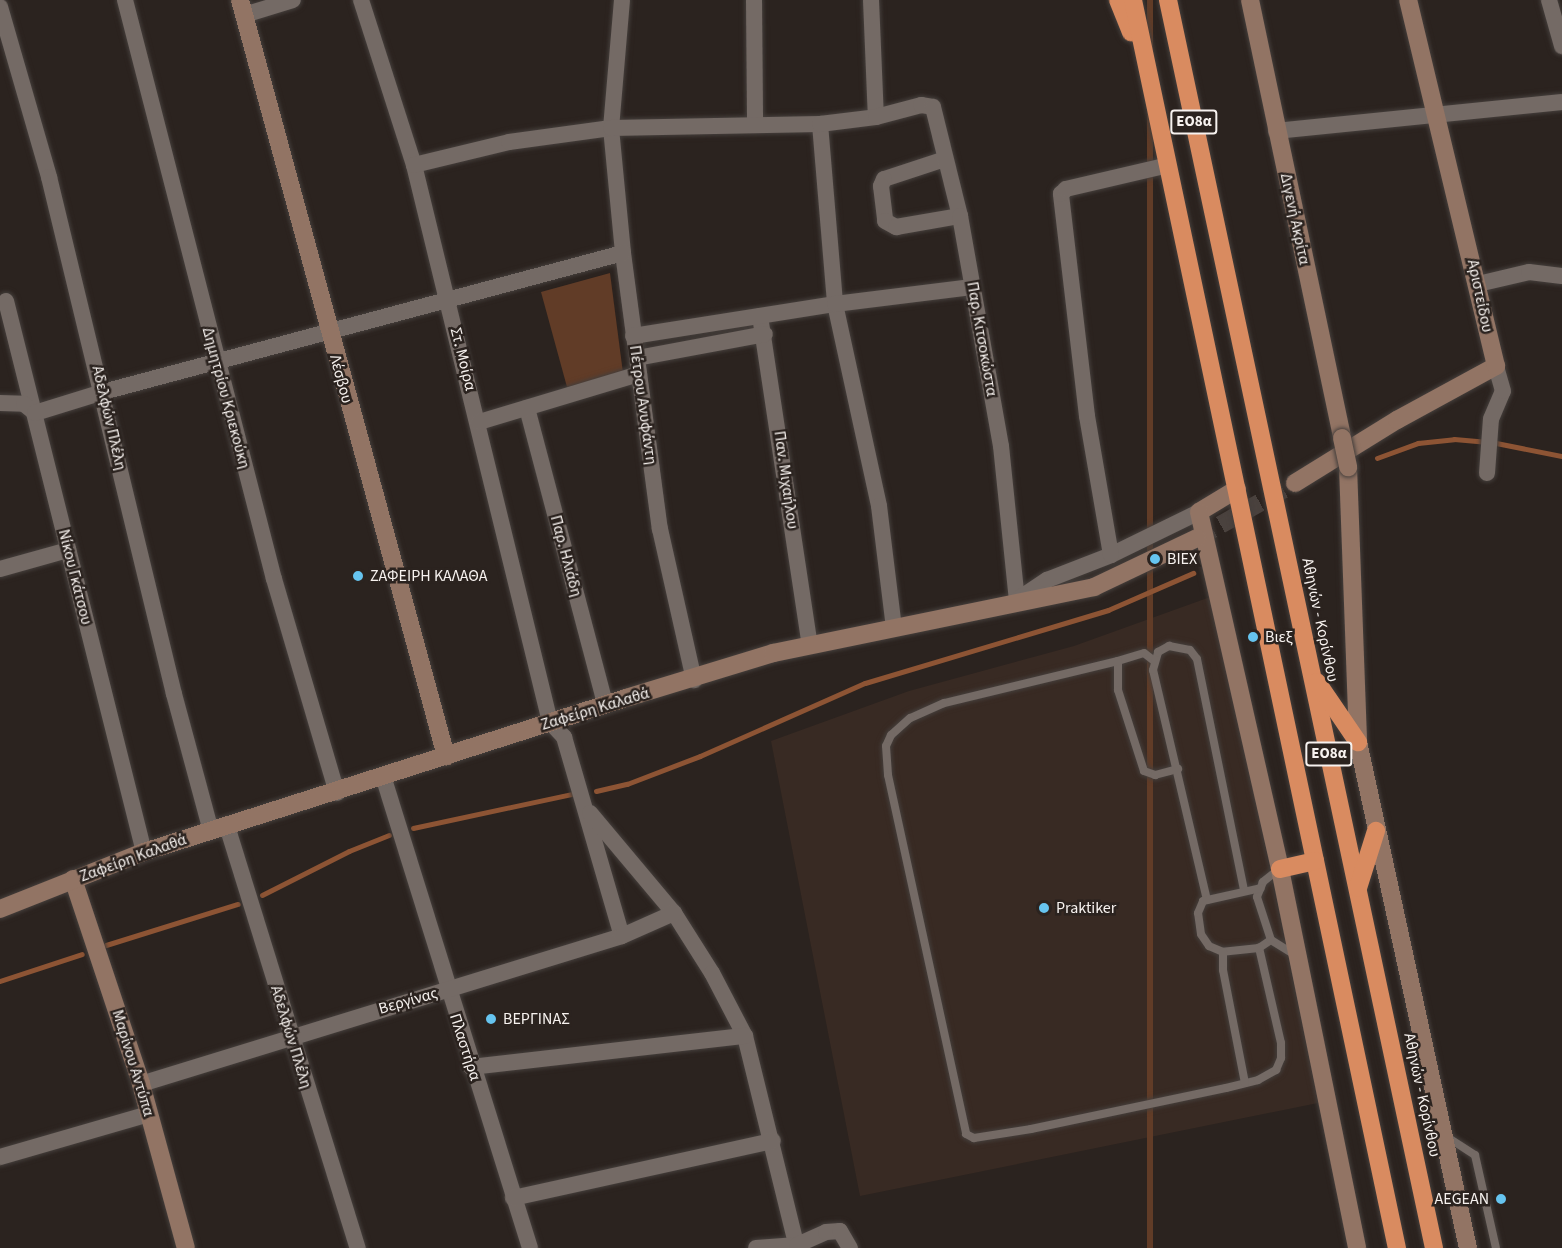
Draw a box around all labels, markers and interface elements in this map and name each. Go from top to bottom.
road number: ΕΟ8α [1170,110,1218,134]
street label: Διγενή Ακρίτα [1276,172,1314,266]
street label: Αριστείδου [1463,258,1497,334]
street label: Παρ. Κιτσοκώστα [962,280,1002,398]
street label: Δημητρίου Κριεκούκη [198,325,254,471]
street label: Στ. Μοίρα [446,325,480,393]
street label: Πέτρου Ανυφάντη [625,344,661,466]
street label: Λέσβου [325,353,357,405]
street label: Αδελφών Πλέλη [88,364,130,472]
street label: Παν. Μιχαήλου [770,430,802,530]
street label: Παρ. Ηλιάδη [546,513,586,599]
street label: Νίκου Γκάτσου [54,527,96,627]
place label: ΒΙΕΧ [1167,549,1197,569]
marker: ΒΙΕΧ [1148,552,1162,566]
street label: Αθηνών - Κορίνθου [1297,556,1343,684]
place label: ΖΑΦΕΙΡΗ ΚΑΛΑΘΑ [370,566,487,586]
marker: ΖΑΦΕΙΡΗ ΚΑΛΑΘΑ [351,569,365,583]
place label: Βιεξ [1265,627,1293,647]
marker: Βιεξ [1246,630,1260,644]
street label: Ζαφείρη Καλαθά [539,683,651,735]
road number: ΕΟ8α [1305,742,1353,766]
street label: Ζαφείρη Καλαθά [77,830,189,886]
place label: Praktiker [1056,898,1116,918]
marker: Praktiker [1037,901,1051,915]
street label: Αδελφών Πλέλη [266,983,316,1091]
street label: Βεργίνας [376,983,440,1019]
street label: Μαρίνου Αντύπα [108,1008,158,1118]
place label: ΒΕΡΓΙΝΑΣ [503,1009,570,1029]
street label: Πλαστήρα [445,1011,485,1083]
marker: ΒΕΡΓΙΝΑΣ [484,1012,498,1026]
street label: Αθηνών - Κορίνθου [1399,1031,1445,1159]
place label: AEGEAN [1435,1189,1489,1209]
marker: AEGEAN [1494,1192,1508,1206]

